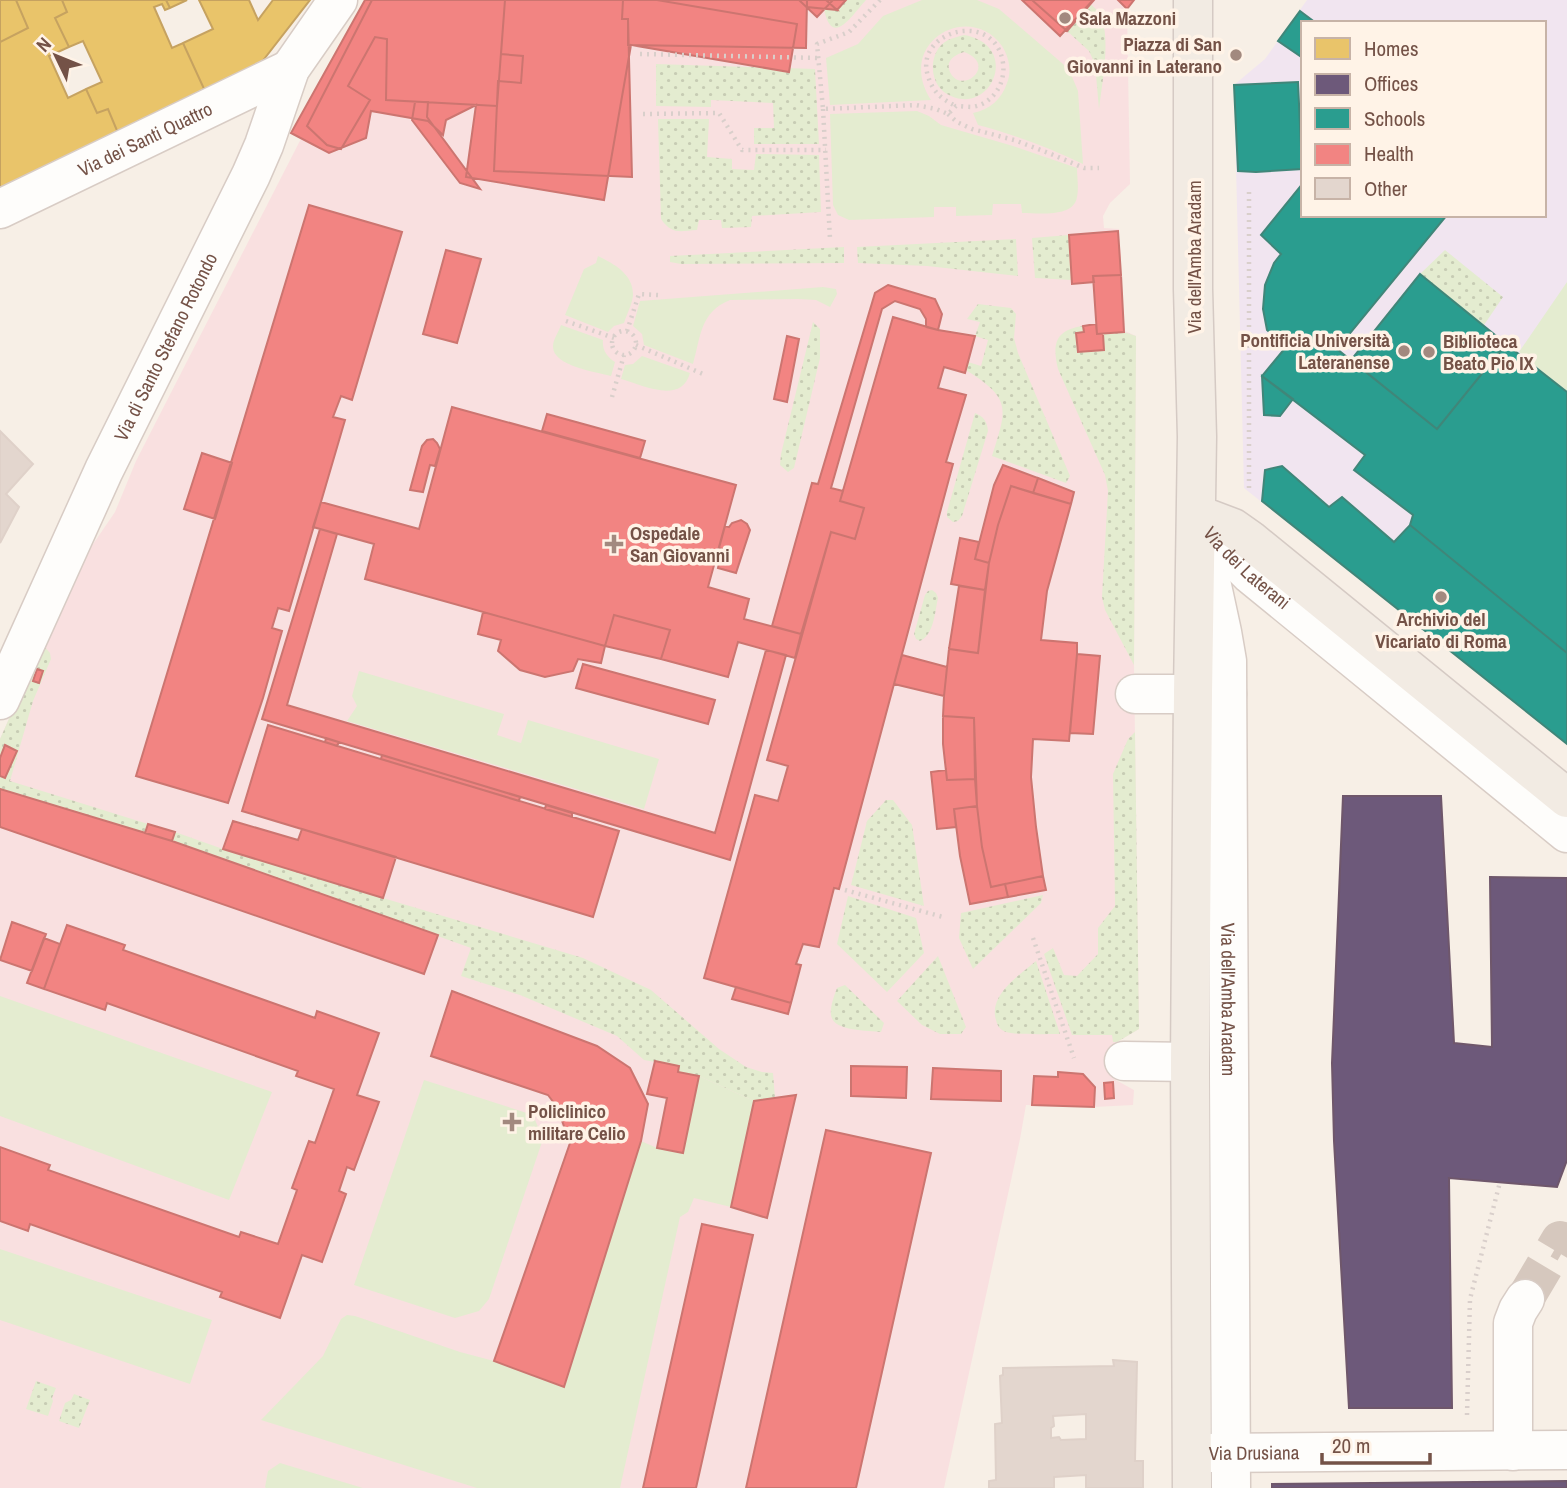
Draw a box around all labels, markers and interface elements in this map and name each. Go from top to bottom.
place label: Sala Mazzoni [1079,5,1176,31]
marker: Sala Mazzoni [1057,10,1073,26]
north arrow [21,21,91,91]
legend [1301,21,1546,217]
text: N [30,31,57,57]
place label: Piazza di San Giovanni in Laterano [1067,31,1222,79]
text: Homes [1364,34,1419,63]
marker: Piazza di San Giovanni in Laterano [1228,47,1244,63]
text: Offices [1364,69,1418,98]
street label: Via dei Santi Quattro [73,95,217,183]
text: Schools [1364,104,1425,133]
text: Health [1364,139,1414,168]
text: Other [1364,174,1407,203]
street label: Via dell'Amba Aradam [1181,180,1207,334]
street label: Via di Santo Stefano Rotondo [108,248,223,445]
place label: Pontificia Università Lateranense [1240,327,1390,375]
place label: Biblioteca Beato Pio IX [1443,328,1535,376]
marker: Pontificia Università Lateranense [1396,343,1412,359]
marker: Biblioteca Beato Pio IX [1421,344,1437,360]
place label: Ospedale San Giovanni [630,520,730,568]
street label: Via dei Laterani [1197,521,1296,615]
marker: Ospedale San Giovanni [604,534,624,554]
marker: Archivio del Vicariato di Roma [1433,589,1449,605]
place label: Archivio del Vicariato di Roma [1375,606,1507,654]
street label: Via dell'Amba Aradam [1215,923,1242,1076]
place label: Policlinico militare Celio [528,1098,626,1146]
marker: Policlinico militare Celio [502,1112,522,1132]
scale bar [1322,1422,1430,1466]
text: 20 m [1332,1431,1370,1460]
street label: Via Drusiana [1209,1439,1300,1466]

